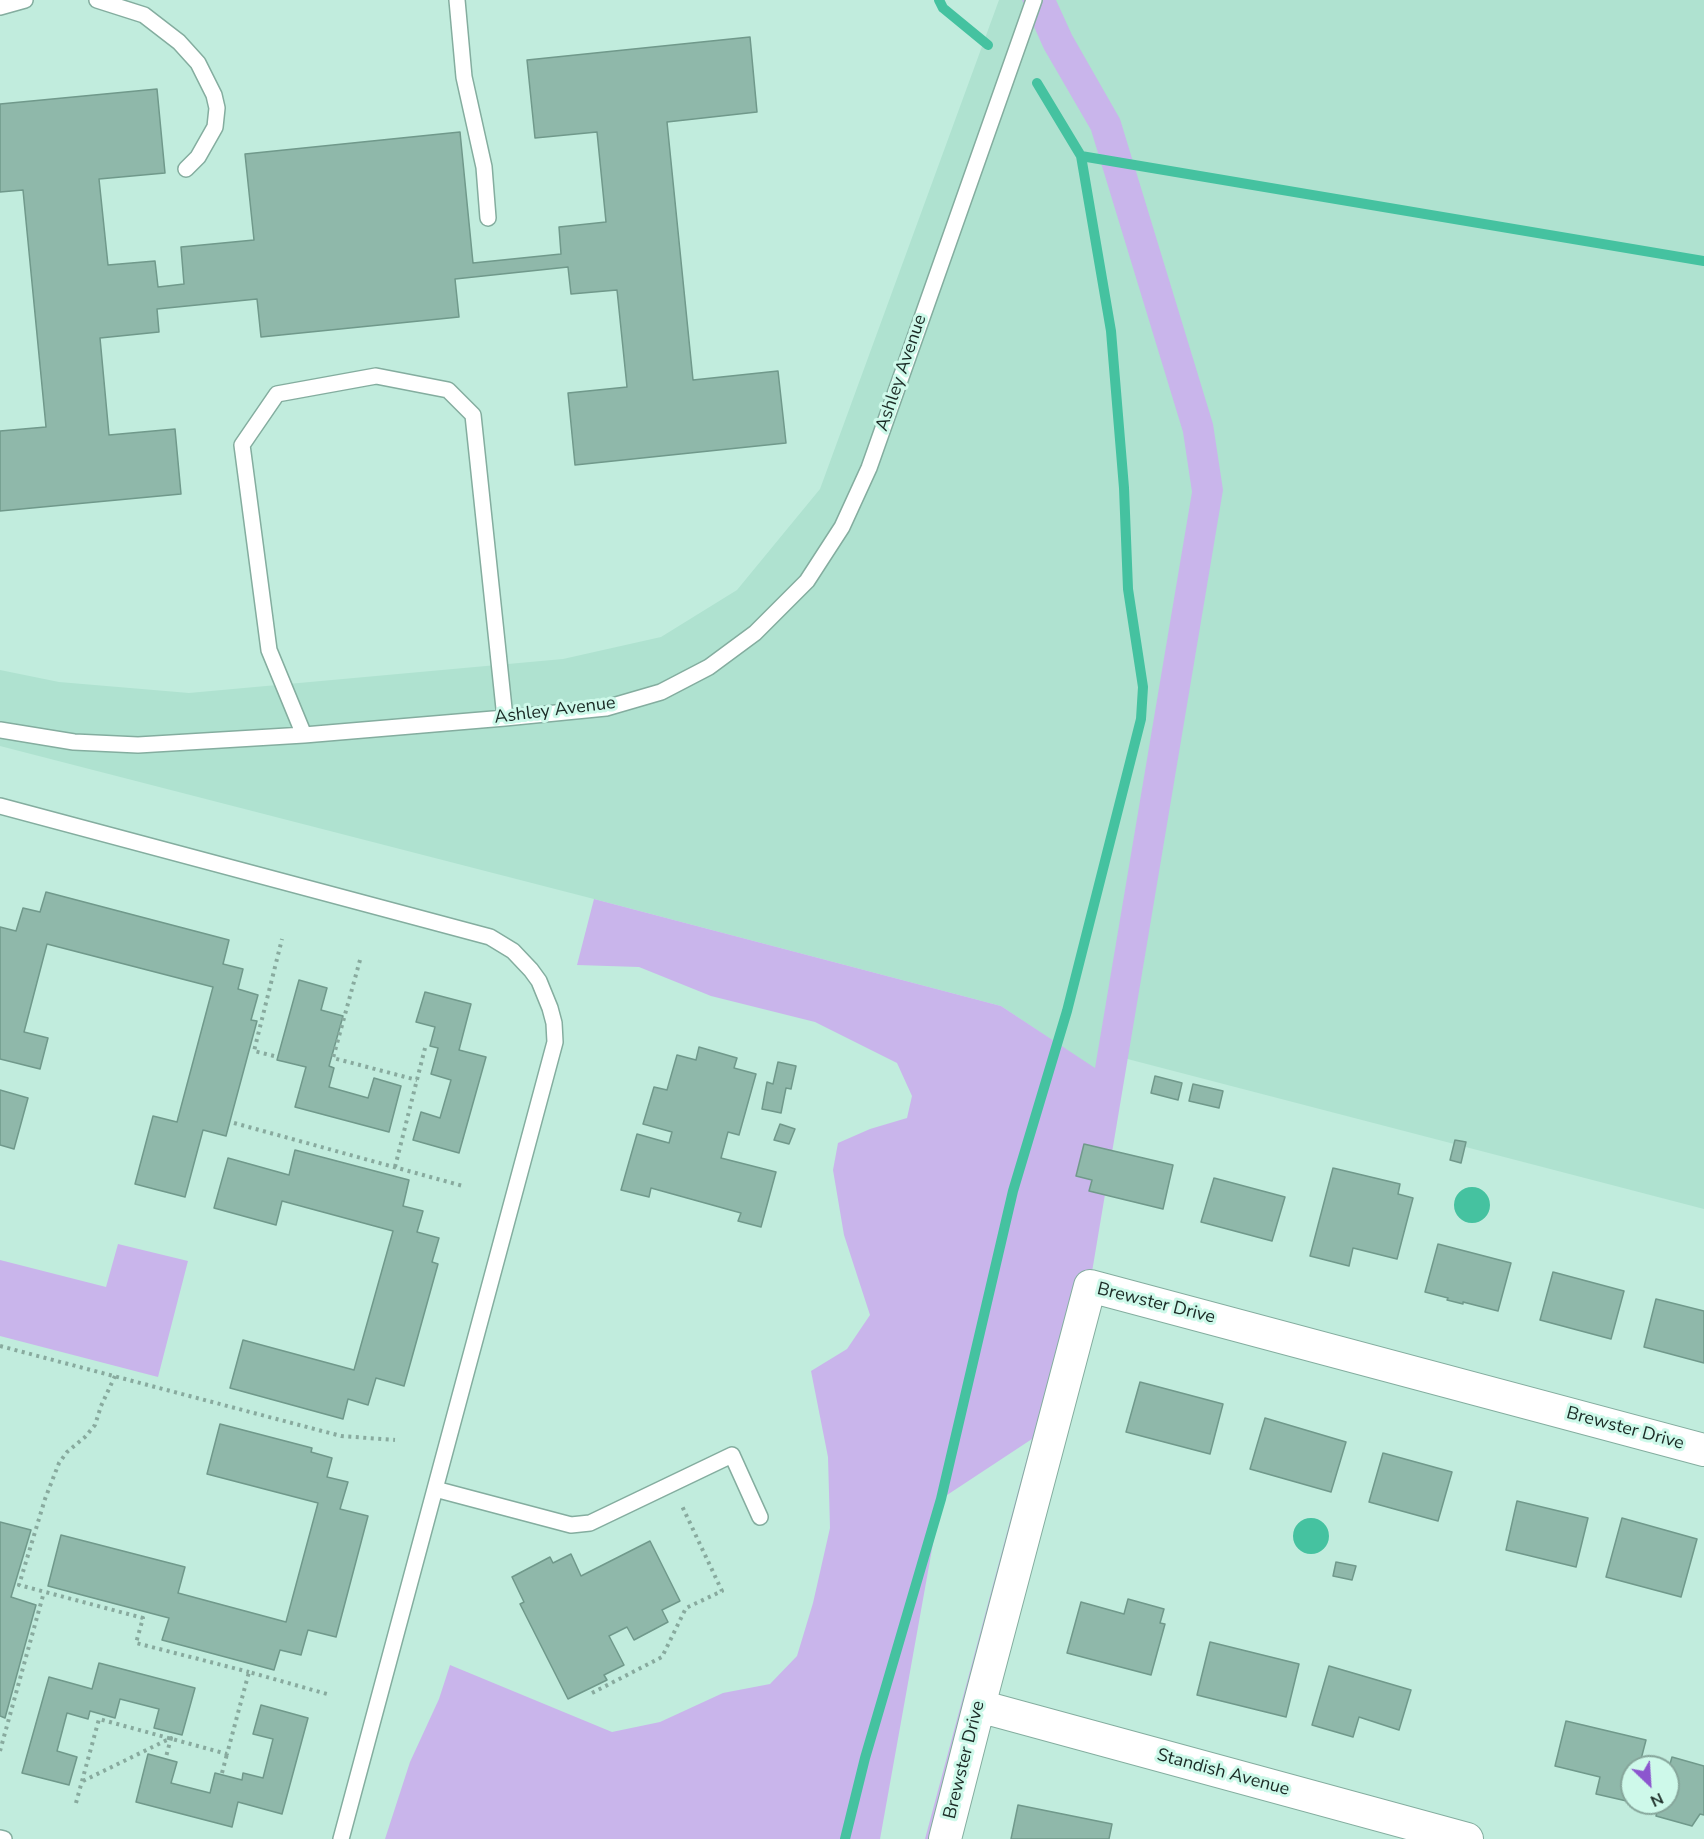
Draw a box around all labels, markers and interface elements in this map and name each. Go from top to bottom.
street label: Ashley Avenue [872,312,932,434]
street label: Ashley Avenue [493,693,617,729]
street label: Brewster Drive [1095,1279,1217,1329]
street label: Brewster Drive [1564,1403,1686,1455]
street label: Brewster Drive [940,1699,990,1821]
street label: Standish Avenue [1154,1745,1292,1801]
north arrow [1620,1755,1680,1815]
text: N [1647,1787,1667,1812]

